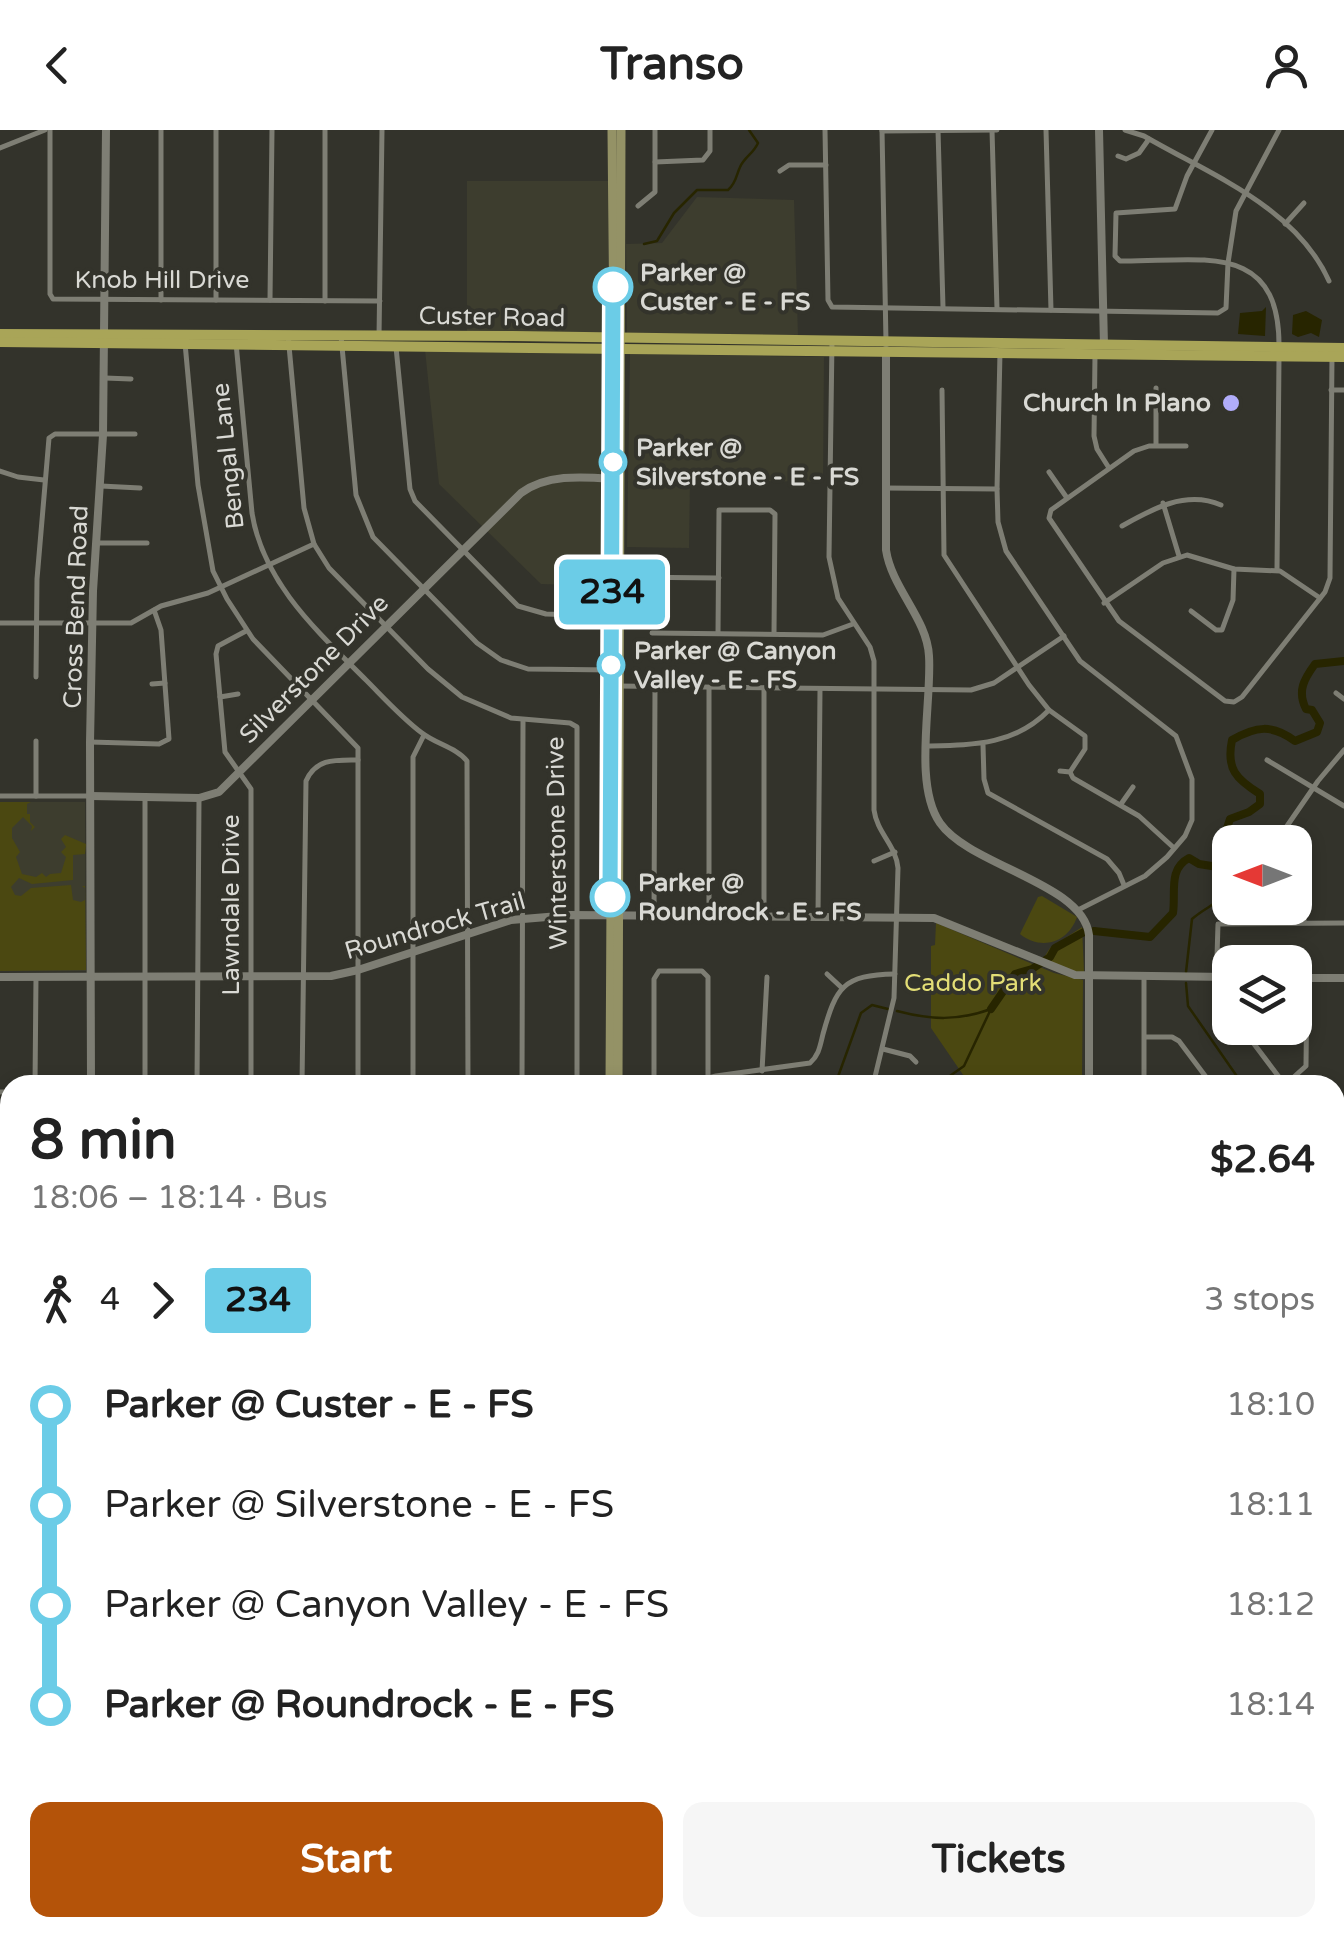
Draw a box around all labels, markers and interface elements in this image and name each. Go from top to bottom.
icon: back [30,38,85,93]
text: Transo [600,38,744,92]
icon: person [1259,38,1314,93]
place label: Parker @ Custer - E - FS [640,258,810,317]
street label: Knob Hill Drive [75,265,249,295]
marker: Parker @ Custer - E - FS [594,268,632,306]
street label: Custer Road [418,301,566,333]
street label: Bengal Lane [205,381,251,531]
place label: Church In Plano [1023,388,1211,418]
marker: Church In Plano [1220,392,1242,414]
place label: Parker @ Silverstone - E - FS [636,433,859,492]
marker: Parker @ Silverstone - E - FS [600,449,626,475]
street label: Cross Bend Road [57,505,95,709]
line badge: 234 [554,560,670,624]
text: 234 [579,571,645,613]
street label: Silverstone Drive [233,588,395,750]
place label: Parker @ Canyon Valley - E - FS [634,636,836,695]
marker: Parker @ Canyon Valley - E - FS [598,652,624,678]
street label: Winterstone Drive [540,736,574,950]
street label: Lawndale Drive [216,814,246,996]
north arrow [1212,825,1312,925]
map controls [1212,825,1312,1045]
place label: Parker @ Roundrock - E - FS [638,868,862,927]
marker: Parker @ Roundrock - E - FS [591,878,629,916]
street label: Roundrock Trail [341,886,529,966]
button: layers [1212,945,1312,1045]
park label: Caddo Park [904,968,1042,998]
text: 8 min [30,1108,177,1174]
text: $2.64 [1210,1137,1315,1183]
text: 18:06 – 18:14 · Bus [30,1179,328,1217]
icon: walk [30,1273,85,1328]
icon: forward [135,1273,190,1328]
text: 234 [225,1279,291,1321]
text: 4 [100,1281,120,1319]
text: 3 stops [1204,1281,1315,1319]
text: Parker @ Custer - E - FS [104,1382,534,1428]
text: 18:10 [1226,1386,1315,1424]
text: Parker @ Silverstone - E - FS [104,1482,614,1528]
text: 18:11 [1226,1486,1315,1524]
text: Parker @ Canyon Valley - E - FS [104,1582,669,1628]
text: 18:12 [1226,1586,1315,1624]
text: Parker @ Roundrock - E - FS [104,1682,615,1728]
text: 18:14 [1226,1686,1315,1724]
button: Start [30,1802,663,1917]
button: Tickets [683,1802,1315,1917]

